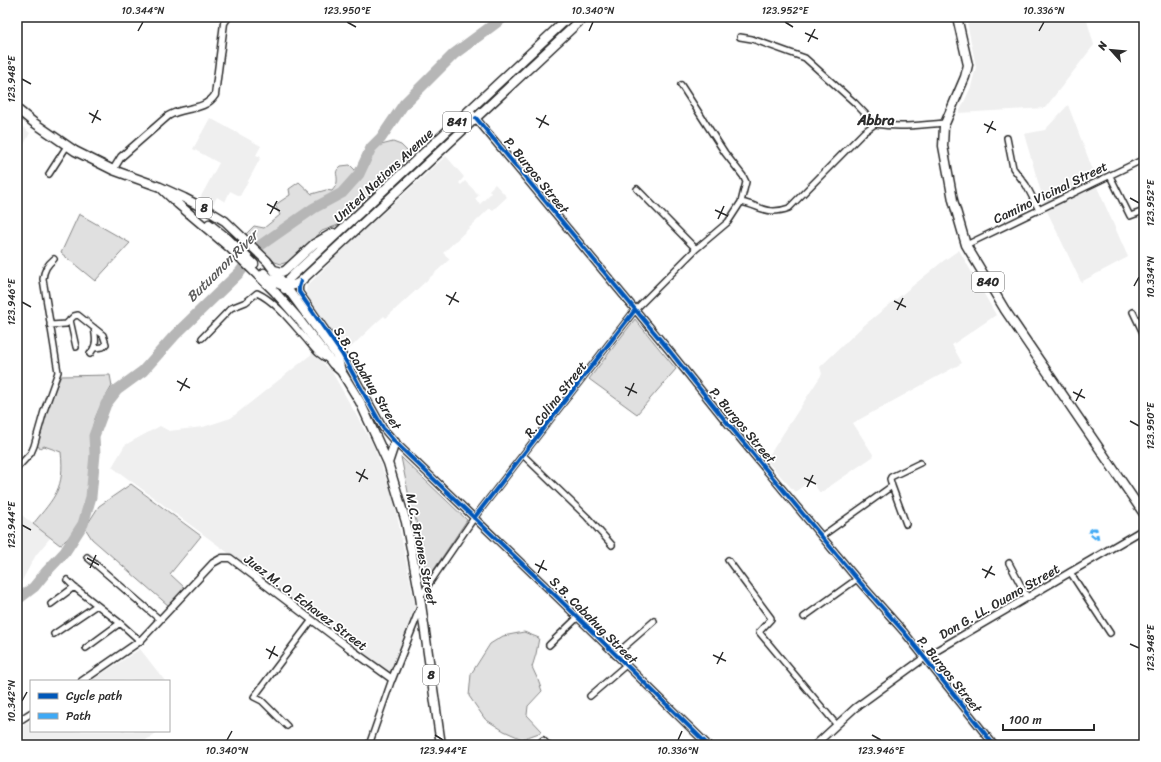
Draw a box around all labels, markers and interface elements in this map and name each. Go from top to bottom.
text: 10.344°N [122,2,164,20]
text: 123.950°E [324,2,372,20]
text: 10.340°N [572,2,615,20]
text: 123.952°E [762,2,810,20]
text: 10.336°N [1023,2,1065,20]
north arrow [1091,30,1131,70]
text: N [1092,38,1113,54]
text: 123.948°E [3,54,21,102]
district label: Abbra [856,108,895,133]
road number: 841 [443,112,471,132]
street label: United Nations Avenue [328,122,439,228]
street label: P. Burgos Street [498,132,576,220]
street label: Camino Vicinal Street [989,155,1112,230]
text: 123.952°E [1142,178,1160,226]
road number: 8 [196,198,212,218]
water label: Butuanon River [180,222,267,309]
text: 10.334°N [1142,256,1160,298]
road number: 840 [972,272,1004,292]
text: 123.946°E [3,277,21,325]
street label: S.B. Cabahug Street [328,322,408,435]
street label: R. Colina Street [518,356,593,443]
street label: P. Burgos Street [704,382,782,469]
text: 123.950°E [1142,401,1160,449]
street label: M.C. Briones Street [399,491,444,608]
text: 123.944°E [3,500,21,549]
street label: Juez M. O. Echavez Street [238,548,373,657]
street label: Don G. LL. Ouano Street [934,557,1064,646]
street label: S.B. Cabahug Street [544,571,644,670]
text: 123.948°E [1142,623,1160,671]
street label: P. Burgos Street [911,631,989,719]
road number: 8 [423,665,439,685]
text: 10.342°N [3,680,21,722]
legend [30,680,170,732]
text: Cycle path [66,685,122,707]
text: Path [66,705,91,727]
scale bar [1003,706,1094,732]
text: 100 m [1009,709,1042,731]
text: 10.340°N [206,742,249,760]
text: 123.944°E [419,742,468,760]
text: 10.336°N [657,742,699,760]
text: 123.946°E [858,742,906,760]

